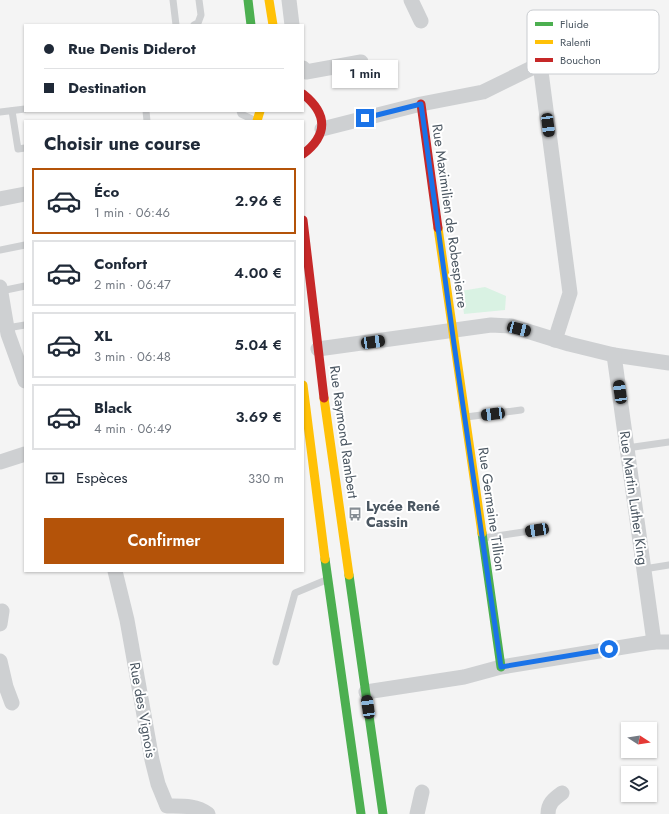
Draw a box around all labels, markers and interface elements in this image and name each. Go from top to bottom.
legend [527,10,659,74]
text: Fluide [560,16,589,32]
text: Ralenti [560,34,591,50]
text: Rue Denis Diderot [68,38,196,60]
text: Bouchon [560,52,601,68]
callout: 1 min [332,60,398,88]
text: 1 min [349,64,381,83]
text: Destination [68,77,146,99]
route end [356,109,374,127]
car [541,112,555,138]
street label: Rue Maximilien de Robespierre [427,123,473,309]
text: Choisir une course [44,131,201,157]
text: Éco [94,181,119,203]
icon: car [46,183,82,219]
text: 2.96 € [235,190,282,212]
text: 1 min · 06:46 [94,203,170,222]
text: Confort [94,253,147,275]
icon: car [46,255,82,291]
text: 4.00 € [234,262,282,284]
text: 2 min · 06:47 [94,275,171,294]
car [506,320,532,338]
text: XL [94,325,112,347]
icon: car [46,327,82,363]
text: 5.04 € [234,334,282,356]
car [360,334,386,350]
text: 3 min · 06:48 [94,347,171,366]
street label: Rue Raymond Rambert [325,364,363,500]
car [612,379,628,405]
text: Black [94,397,132,419]
icon: car [46,399,82,435]
text: 3.69 € [235,406,282,428]
car [480,407,506,421]
text: 4 min · 06:49 [94,419,172,438]
street label: Rue Martin Luther King [615,430,653,566]
street label: Rue Germaine Tillion [473,446,511,572]
icon: cash [44,467,66,489]
text: Espèces [76,467,128,489]
text: 330 m [248,469,284,488]
place label: Lycée René Cassin [366,496,440,532]
bus stop icon: Lycée René Cassin [347,506,363,522]
button: Confirmer [44,518,284,564]
car [524,522,550,538]
route start [600,640,618,658]
street label: Rue des Vignois [125,661,161,760]
car [360,694,376,720]
north arrow [621,722,657,758]
map controls [621,722,657,802]
button: layers [621,766,657,802]

